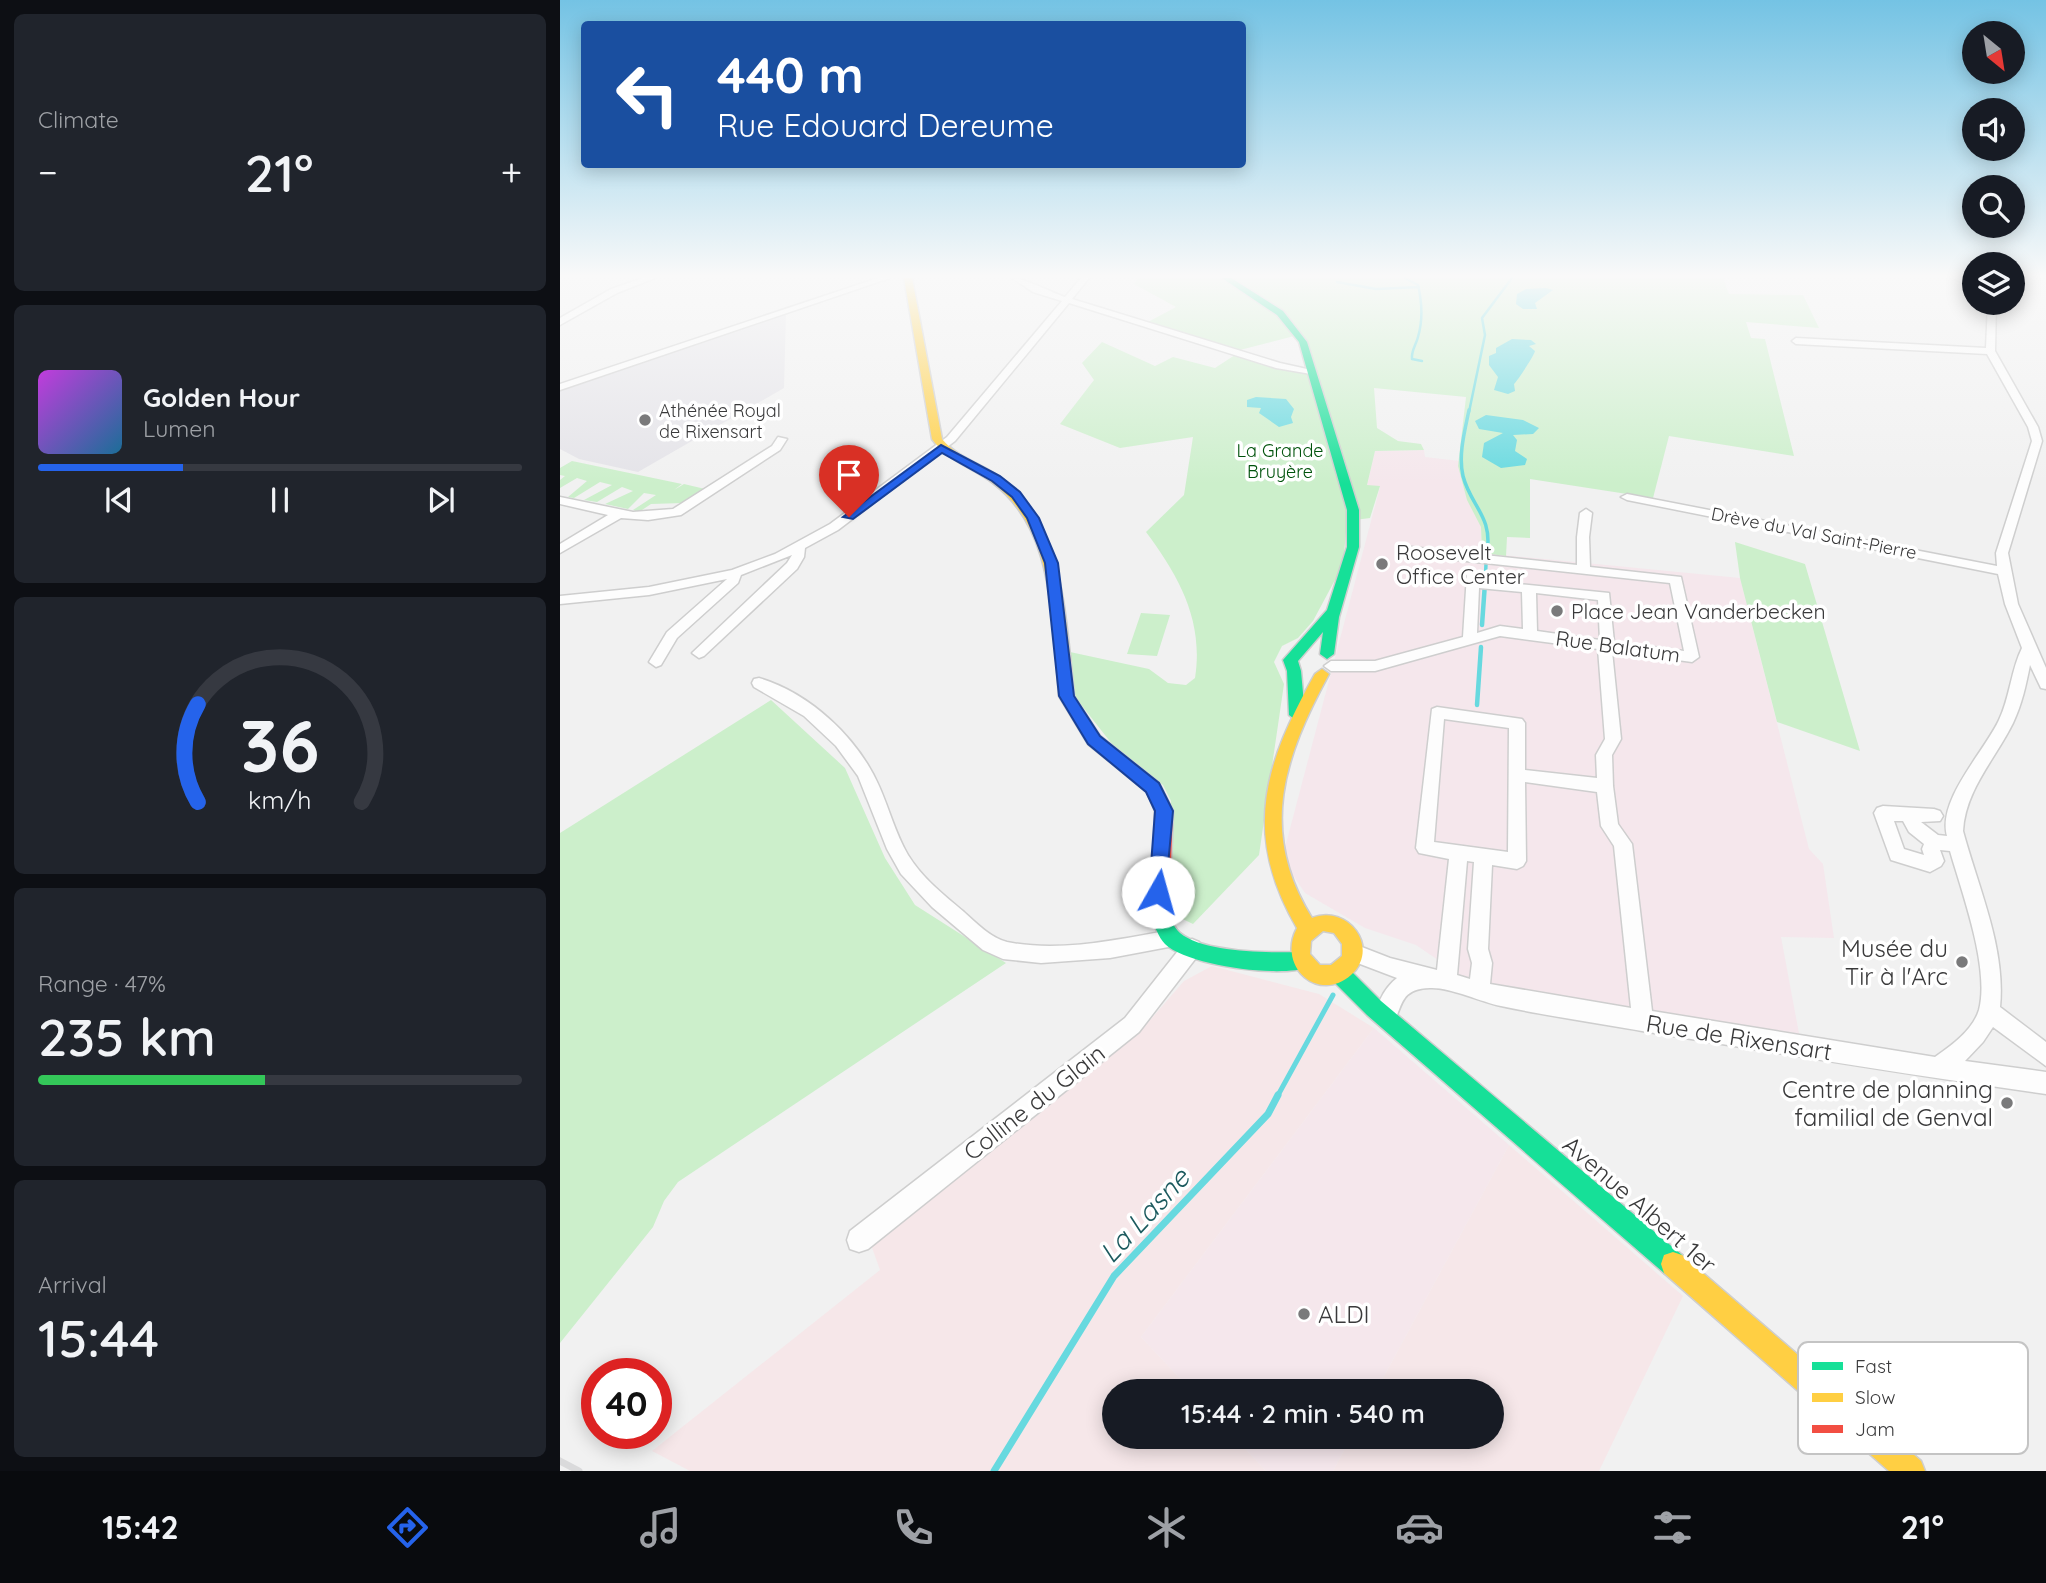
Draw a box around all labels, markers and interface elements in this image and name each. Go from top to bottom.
north arrow [1962,21,2025,84]
map controls [1962,21,2025,315]
text: 440 m [717,44,864,105]
icon: left [602,49,693,140]
button: sound [1962,98,2025,161]
text: Climate [38,105,119,134]
text: Rue Edouard Dereume [717,105,1054,145]
text: 21° [245,140,313,205]
text: − [38,148,58,196]
text: + [501,148,522,196]
button: search [1962,175,2025,238]
button: layers [1962,252,2025,315]
text: Golden Hour [143,381,300,414]
place label: Athénée Royal de Rixensart [659,399,781,443]
marker: Athénée Royal de Rixensart [637,412,653,428]
text: Lumen [143,414,216,443]
park label: La Grande Bruyère [1236,439,1324,483]
pin [819,445,879,517]
icon: arrive [830,456,868,494]
icon: previous [100,481,138,519]
icon: pause [261,481,299,519]
icon: next [422,481,460,519]
street label: Drève du Val Saint-Pierre [1709,502,1919,564]
place label: Roosevelt Office Center [1396,539,1525,589]
marker: Roosevelt Office Center [1374,556,1390,572]
place label: Place Jean Vanderbecken [1571,598,1826,624]
marker: Place Jean Vanderbecken [1549,603,1565,619]
street label: Rue Balatum [1554,624,1682,668]
text: 36 [240,699,320,790]
text: km/h [248,783,312,814]
position arrow [1121,855,1195,929]
place label: Musée du Tir à l'Arc [1841,933,1948,991]
marker: Musée du Tir à l'Arc [1954,954,1970,970]
text: Range · 47% [38,969,166,998]
text: 235 km [38,1004,216,1069]
street label: Rue de Rixensart [1644,1008,1834,1066]
street label: Colline du Glain [957,1037,1111,1167]
place label: Centre de planning familial de Genval [1782,1074,1993,1132]
marker: Centre de planning familial de Genval [1999,1095,2015,1111]
street label: Avenue Albert 1er [1557,1129,1723,1279]
water label: La Lasne [1091,1160,1197,1270]
text: Arrival [38,1270,107,1299]
place label: ALDI [1318,1299,1370,1329]
text: 15:44 [38,1305,159,1370]
marker: ALDI [1296,1306,1312,1322]
legend [1798,1342,2028,1454]
text: Fast [1855,1354,1892,1378]
speed limit sign: 40 [581,1358,672,1449]
text: Slow [1855,1385,1896,1409]
text: 15:44 · 2 min · 540 m [1181,1397,1425,1430]
text: Jam [1855,1417,1895,1441]
icon: directions [383,1503,432,1552]
icon: music [636,1503,685,1552]
icon: phone [889,1503,938,1552]
icon: climate [1142,1503,1191,1552]
icon: car [1395,1503,1444,1552]
icon: filters [1648,1503,1697,1552]
text: 15:42 [102,1507,179,1547]
text: 21° [1901,1507,1944,1547]

